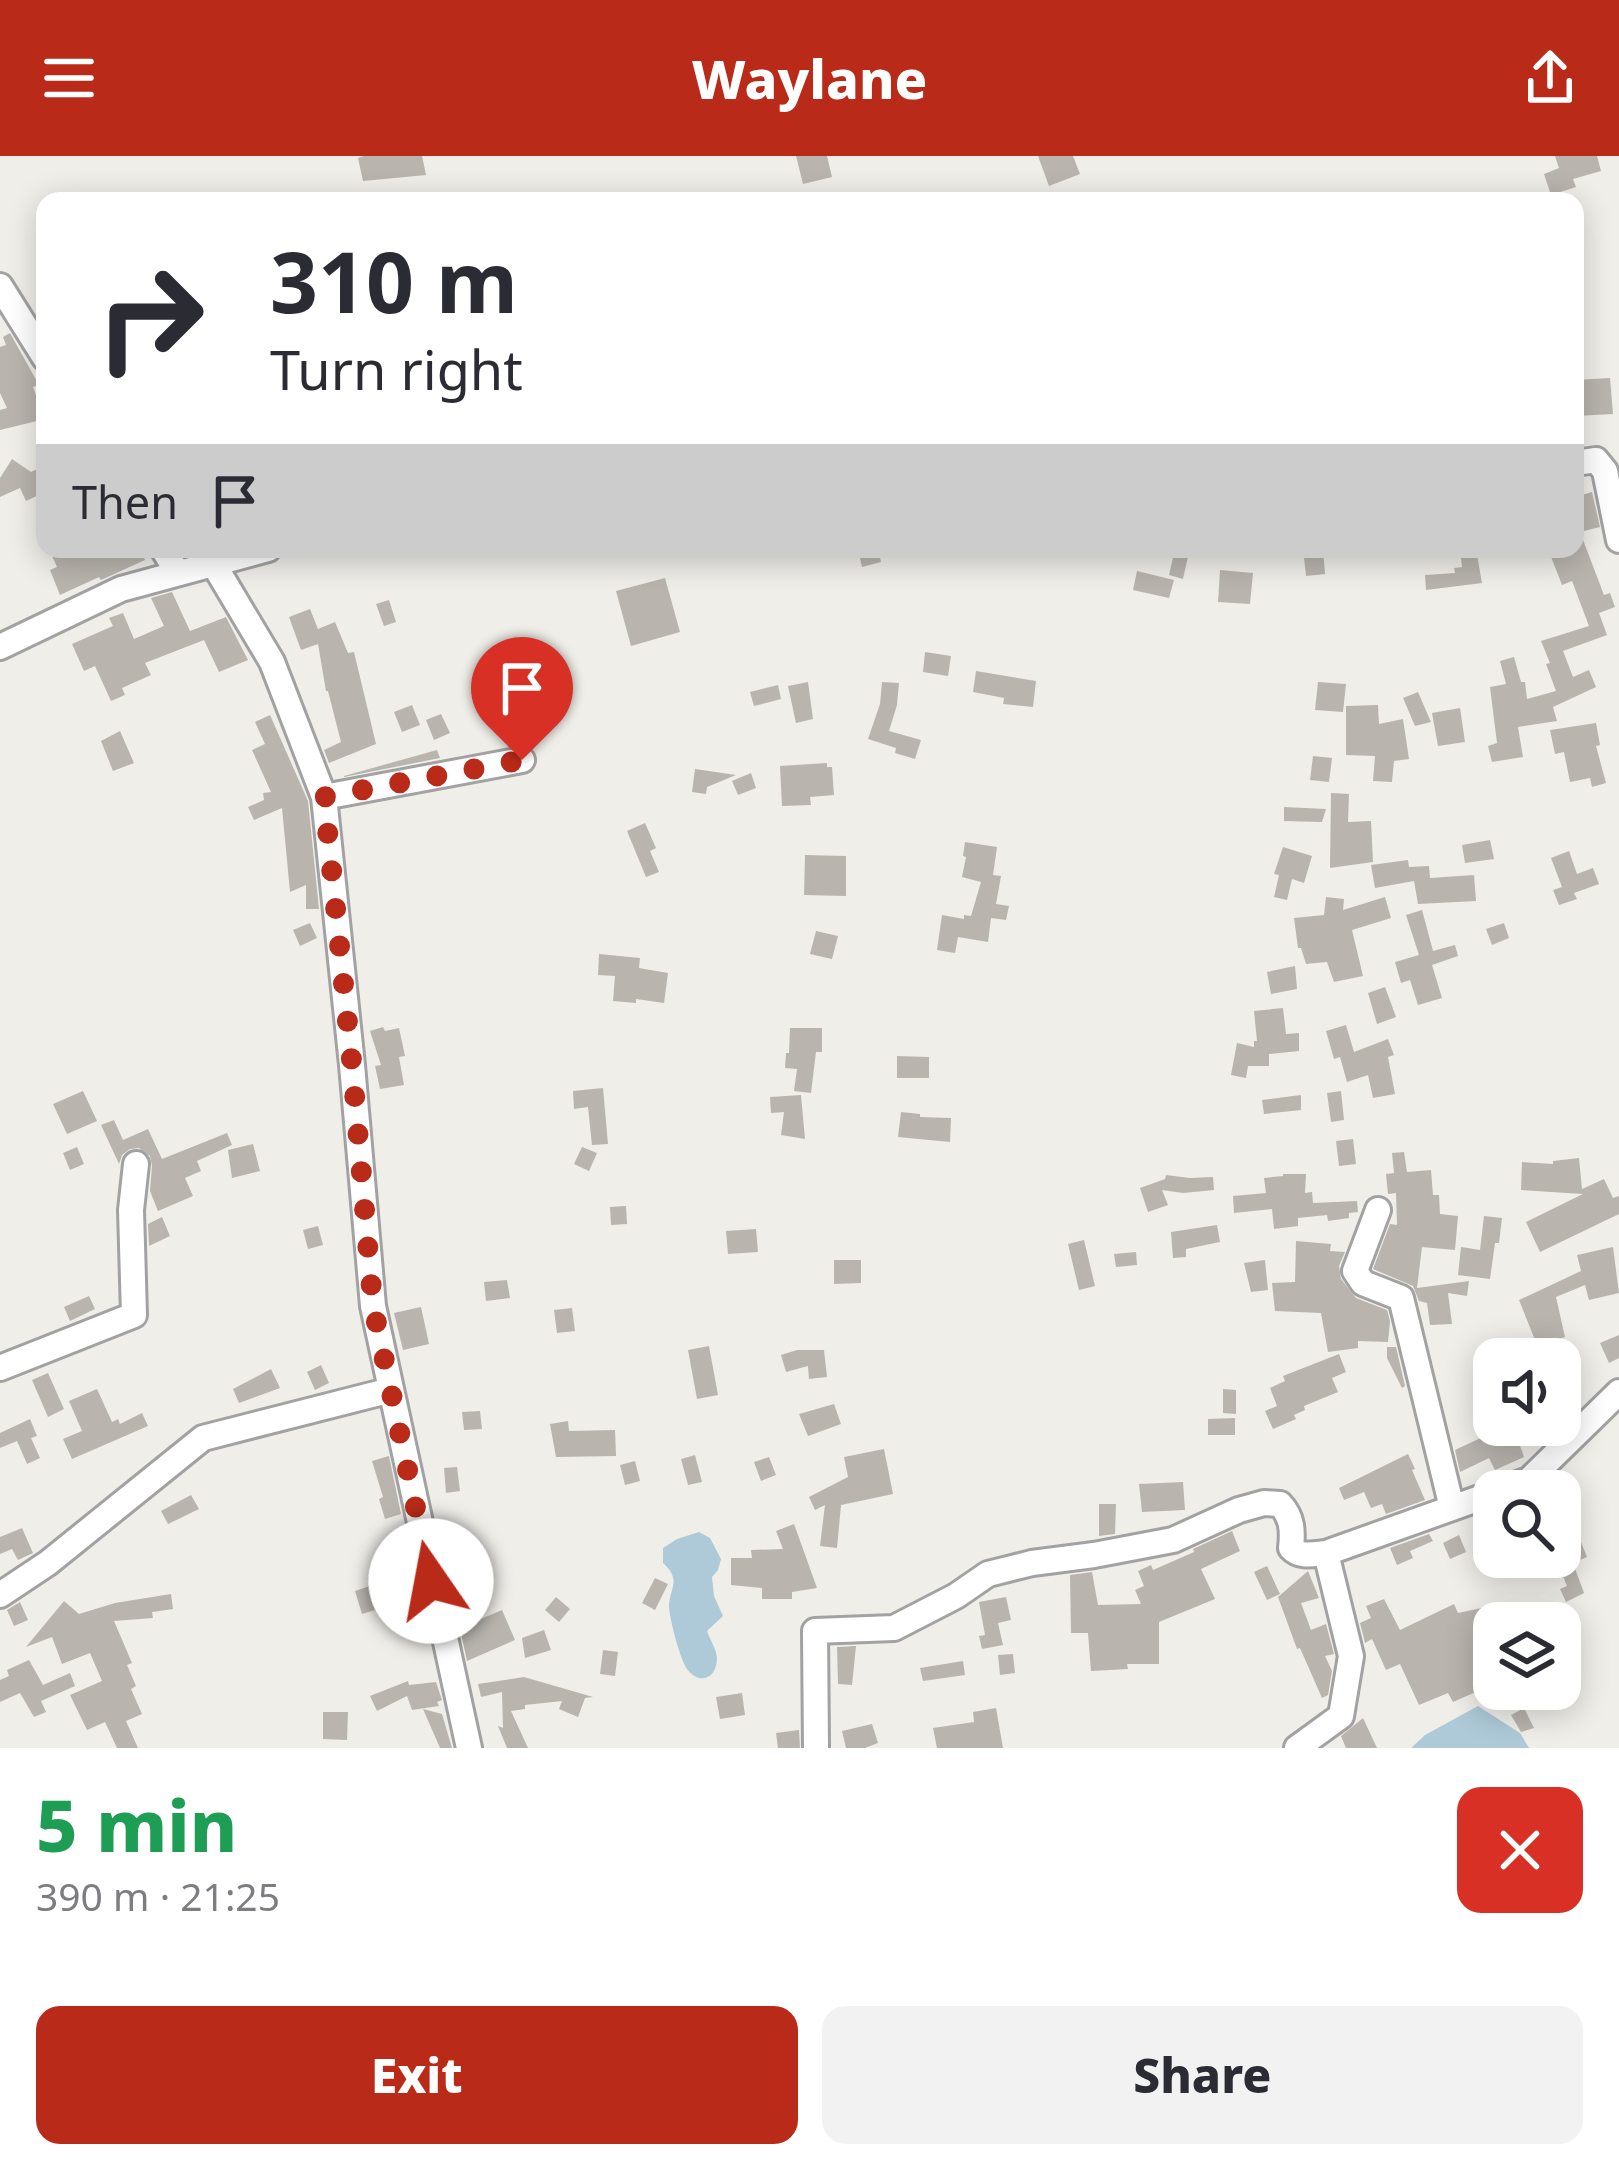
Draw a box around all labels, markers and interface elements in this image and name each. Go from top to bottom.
text: Waylane [692,41,927,115]
icon: menu [36,45,102,111]
icon: share [1517,45,1583,111]
text: 310 m [270,223,518,338]
icon: right [72,240,228,396]
text: Turn right [270,332,523,406]
icon: arrive [202,468,268,534]
text: Then [72,471,178,532]
pin [471,637,573,760]
icon: arrive [489,655,555,721]
map controls [1473,1338,1581,1710]
button: sound [1473,1338,1581,1446]
button: search [1473,1470,1581,1578]
position arrow [368,1518,494,1644]
button: layers [1473,1602,1581,1710]
text: 5 min [36,1775,237,1873]
button: close [1457,1787,1583,1913]
text: 390 m · 21:25 [36,1869,280,1922]
button: Exit [36,2006,798,2144]
button: Share [822,2006,1583,2144]

